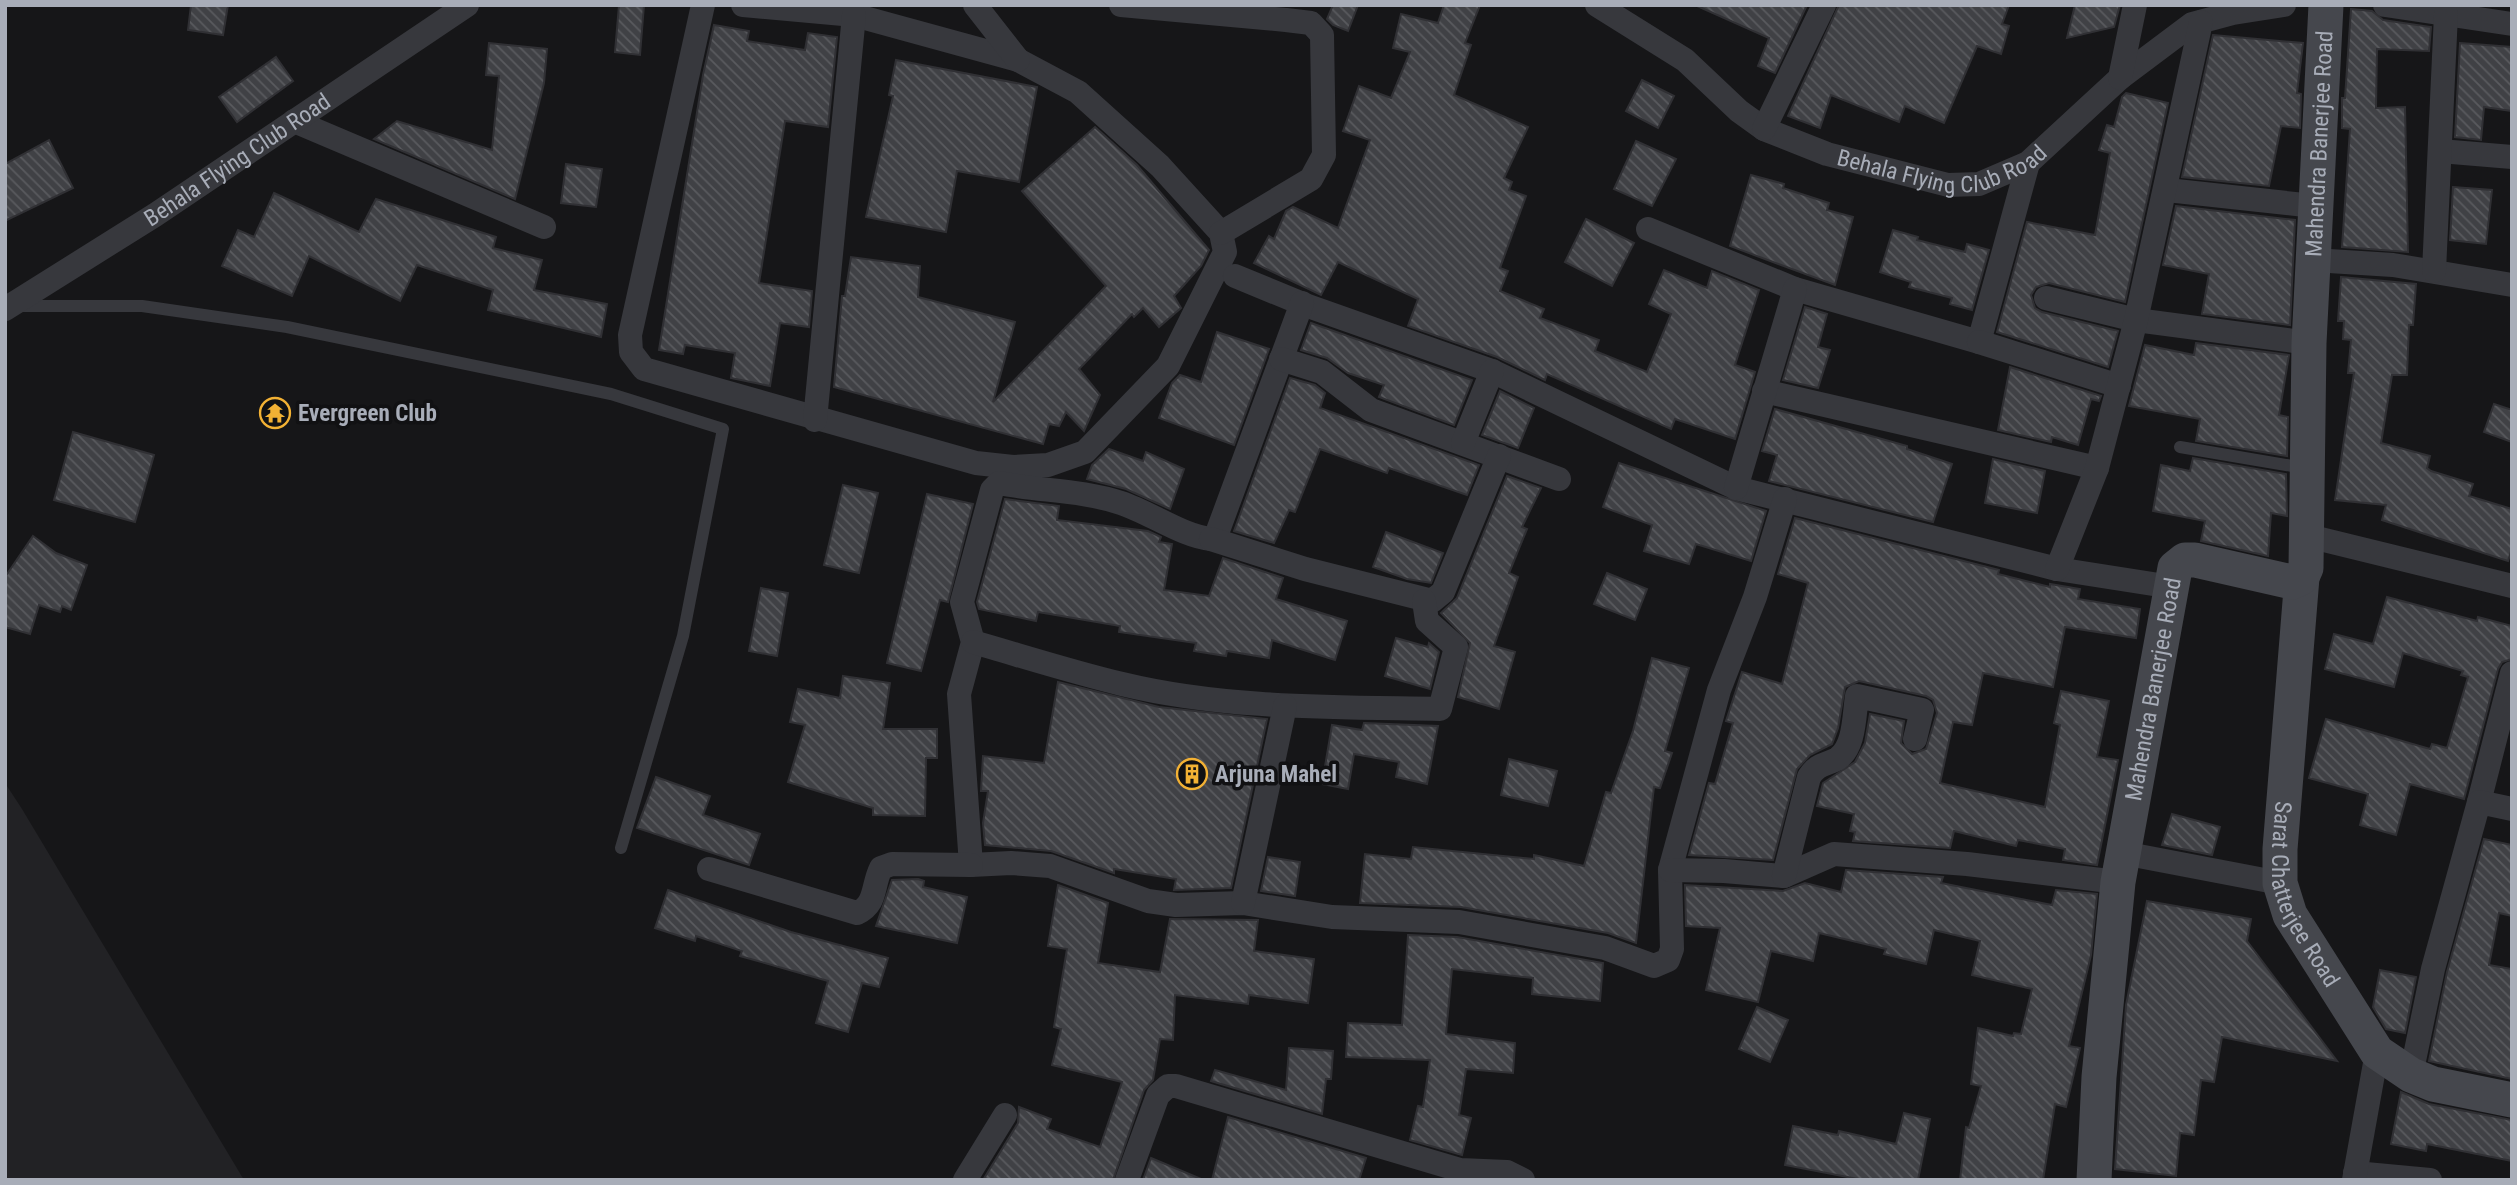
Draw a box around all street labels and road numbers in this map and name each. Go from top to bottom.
street label: Mahendra Banerjee Road [2300,30,2338,258]
street label: Behala Flying Club Road [139,88,335,232]
street label: Behala Flying Club Road [1830,129,2050,167]
street label: Mahendra Banerjee Road [2119,575,2187,803]
street label: Sarat Chatterjee Road [2266,800,2346,992]

